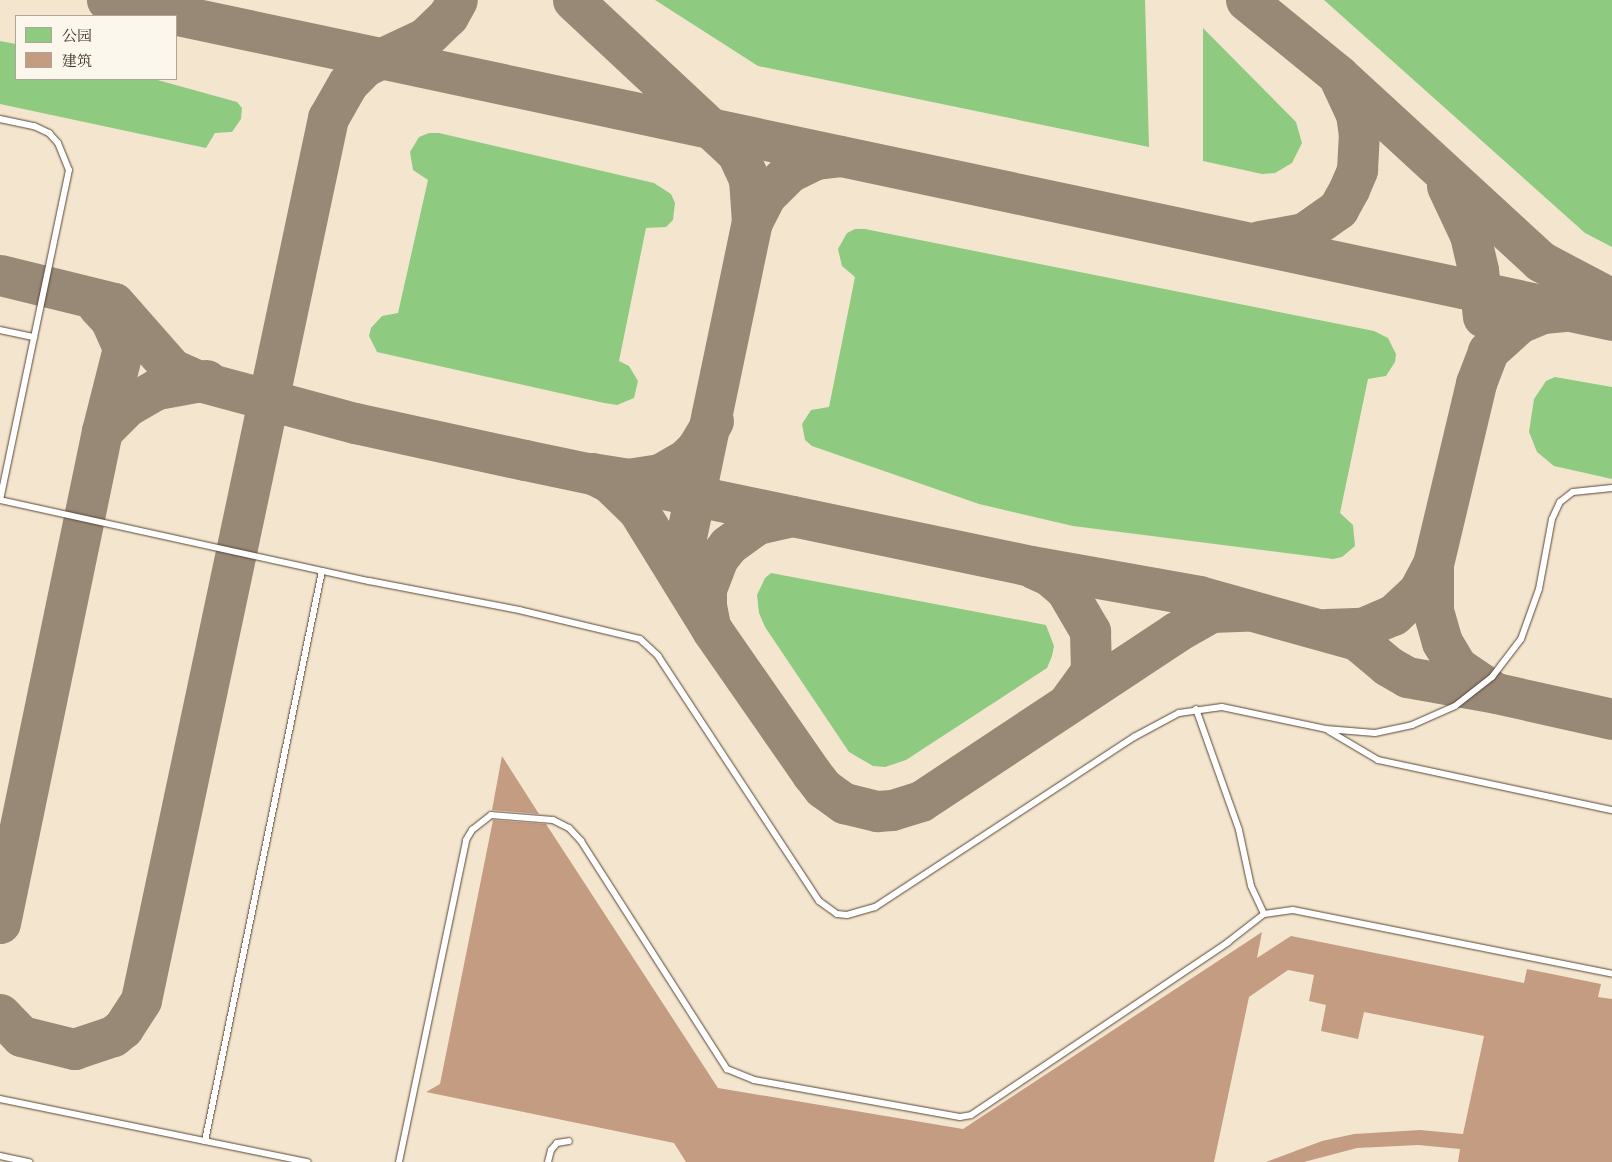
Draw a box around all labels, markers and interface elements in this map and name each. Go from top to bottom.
legend [15,15,178,80]
text: 公园 [62,26,92,46]
text: 建筑 [62,51,92,71]

